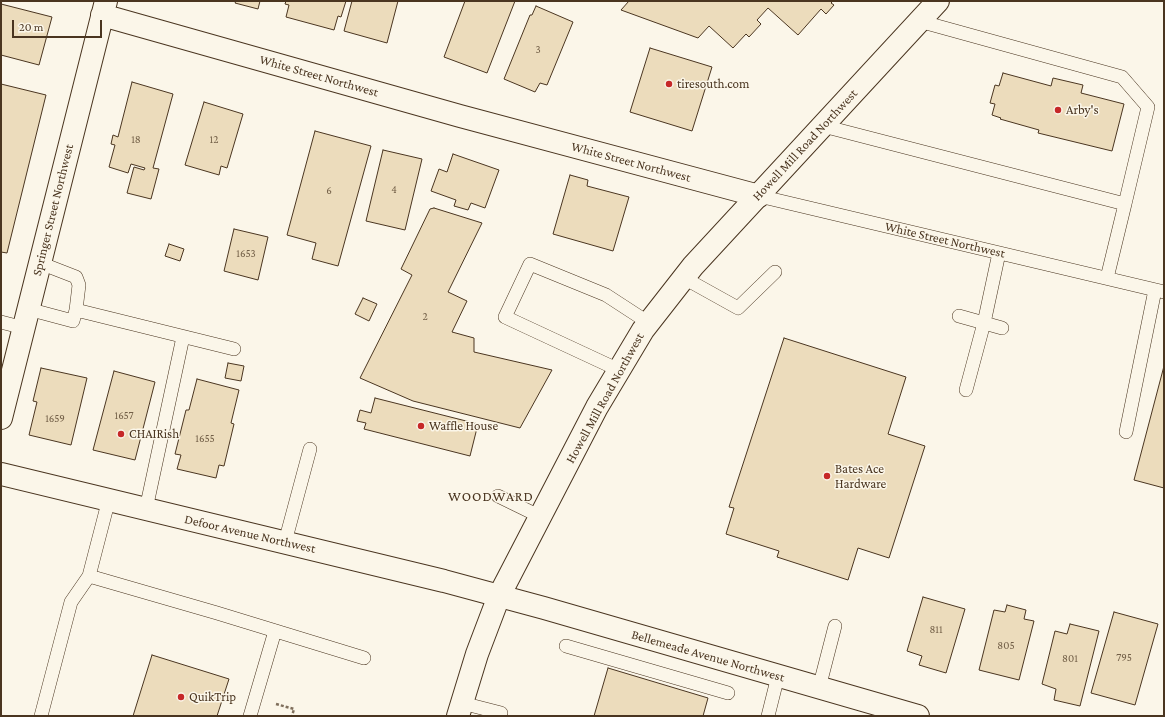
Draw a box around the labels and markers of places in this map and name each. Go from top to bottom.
place label: tiresouth.com [677,76,750,92]
marker: tiresouth.com [664,79,674,89]
place label: Arby's [1066,102,1099,118]
marker: Arby's [1053,105,1063,115]
place label: Waffle House [429,418,498,434]
marker: Waffle House [416,421,426,431]
place label: CHAIRish [129,426,179,442]
marker: CHAIRish [116,429,126,439]
place label: Bates Ace Hardware [835,461,886,492]
marker: Bates Ace Hardware [822,471,832,481]
place label: QuikTrip [189,689,236,705]
marker: QuikTrip [176,692,186,702]

